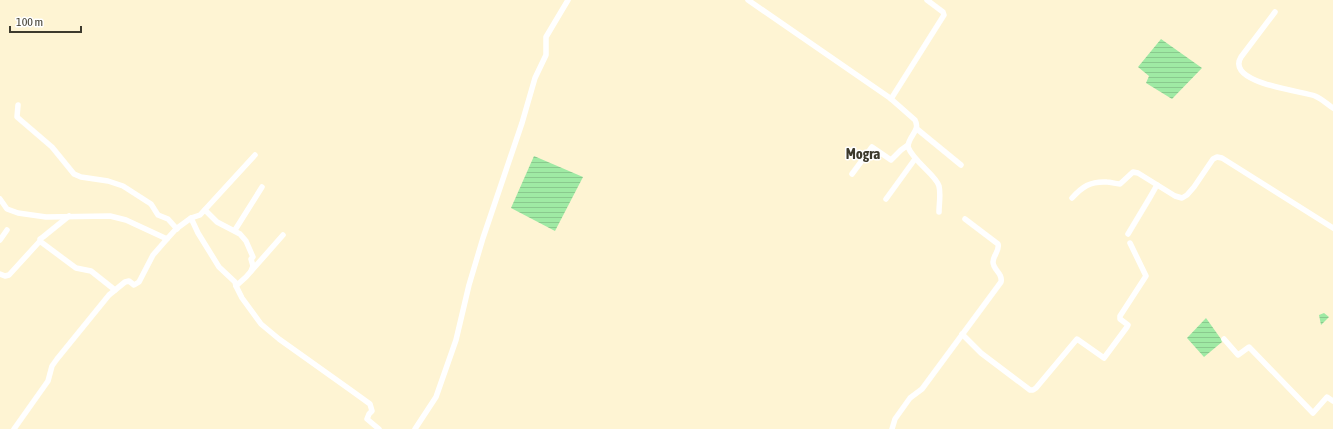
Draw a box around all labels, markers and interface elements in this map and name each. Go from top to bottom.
scale bar [10,8,81,34]
text: 100 m [16,15,43,29]
district label: Mogra [846,145,880,162]

